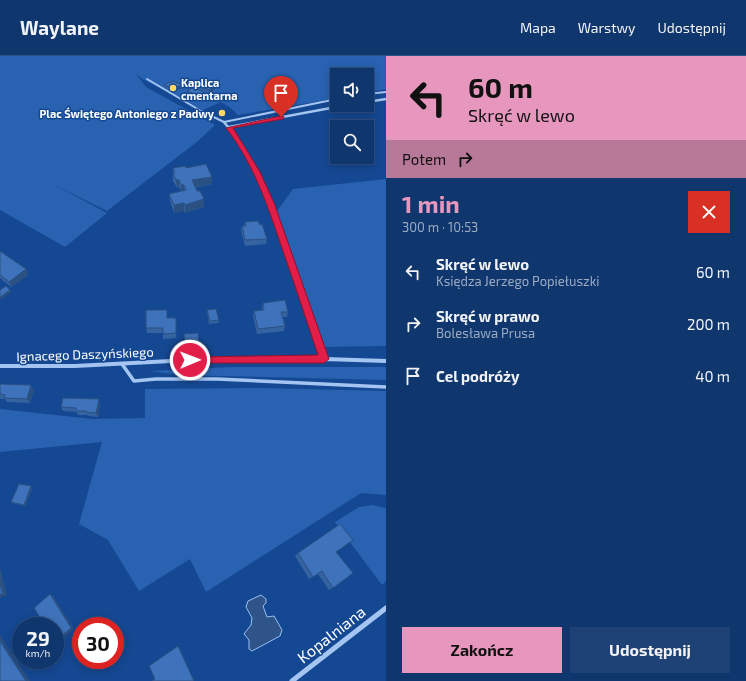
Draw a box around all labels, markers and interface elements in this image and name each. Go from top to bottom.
text: Waylane [20,16,99,39]
text: Mapa [520,19,556,36]
text: Warstwy [578,19,636,36]
text: Udostępnij [658,19,726,36]
map controls [330,68,374,164]
button: sound [330,68,374,112]
text: 60 m [468,70,533,104]
icon: left [402,72,454,124]
place label: Kaplica cmentarna [181,76,237,102]
pin [264,76,298,117]
icon: arrive [270,82,292,104]
marker: Kaplica cmentarna [168,83,178,93]
text: Skręć w lewo [468,104,575,126]
place label: Plac Świętego Antoniego z Padwy [40,107,215,121]
marker: Plac Świętego Antoniego z Padwy [217,108,227,118]
button: search [330,120,374,164]
icon: right [454,148,476,170]
text: Potem [402,150,446,168]
text: 1 min [402,189,460,218]
button: close [688,191,730,233]
text: 300 m · 10:53 [402,219,478,235]
text: Skręć w lewo [436,255,529,273]
icon: left [402,261,424,283]
text: 60 m [696,263,730,281]
text: Księdza Jerzego Popiełuszki [436,273,600,289]
text: Skręć w prawo [436,307,540,325]
icon: right [402,313,424,335]
text: 200 m [687,315,730,333]
text: Bolesława Prusa [436,325,535,341]
position arrow [169,339,211,381]
street label: Ignacego Daszyńskiego [16,344,154,364]
icon: arrive [402,365,424,387]
text: Cel podróży [436,367,519,385]
text: 40 m [695,367,730,385]
street label: Kopalniana [293,601,369,667]
speed limit sign: 30 [72,617,124,669]
text: 29 [26,626,50,650]
button: Zakończ [402,627,562,673]
button: Udostępnij [570,627,730,673]
text: km/h [26,647,50,659]

